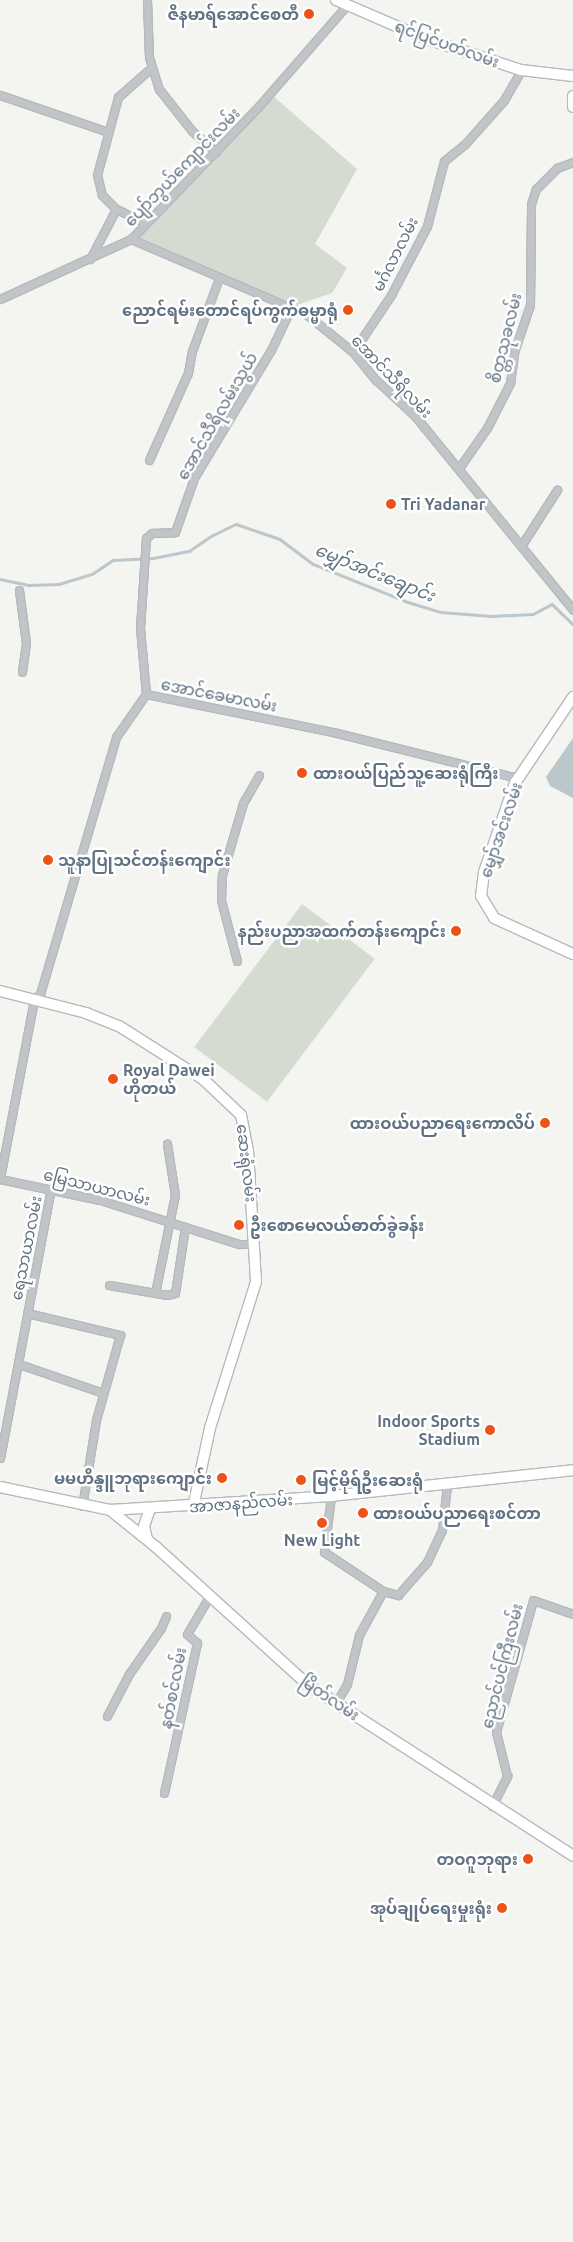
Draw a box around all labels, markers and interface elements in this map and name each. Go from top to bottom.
place label: ဇိနမာရ်အောင်စေတီ [168,4,299,24]
marker: ဇိနမာရ်အောင်စေတီ [303,8,315,20]
street label: ရင်ပြင်ပတ်လမ်း [392,16,502,72]
street label: ပျော်ဘွယ်ကျောင်းလမ်း [120,104,244,230]
street label: မင်္ဂလာလမ်း [368,213,422,295]
street label: စိတ္တသုခလမ်း [485,291,525,385]
place label: ညောင်ရမ်းတောင်ရပ်ကွက်ဓမ္မာရုံ [122,300,338,320]
marker: ညောင်ရမ်းတောင်ရပ်ကွက်ဓမ္မာရုံ [342,304,354,316]
street label: အောင်သီရိလမ်း [348,330,436,422]
street label: အောင်သီရိလမ်းသွယ် [173,349,261,483]
place label: Tri Yadanar [401,494,485,514]
marker: Tri Yadanar [385,498,397,510]
water label: မျှော်အင်းချောင်း [312,538,438,606]
street label: အောင်ခေမာလမ်း [159,674,279,716]
place label: ထားဝယ်ပြည်သူ့ဆေးရုံကြီး [313,763,498,783]
marker: ထားဝယ်ပြည်သူ့ဆေးရုံကြီး [295,766,309,780]
street label: မျှော်အင်းလမ်း [476,780,526,880]
place label: သူနာပြုသင်တန်းကျောင်း [58,850,231,870]
marker: သူနာပြုသင်တန်းကျောင်း [42,854,54,866]
place label: နည်းပညာအထက်တန်းကျောင်း [238,921,446,941]
marker: နည်းပညာအထက်တန်းကျောင်း [450,925,462,937]
place label: Royal Dawei ဟိုတယ် [123,1060,215,1098]
marker: Royal Dawei ဟိုတယ် [107,1073,119,1085]
place label: ထားဝယ်ပညာရေးကောလိပ် [350,1113,535,1133]
marker: ထားဝယ်ပညာရေးကောလိပ် [539,1117,551,1129]
street label: ဆေးရုံလမ်း [233,1123,261,1203]
street label: မြေသာယာလမ်း [42,1164,152,1210]
street label: ရေသာယာလမ်း [6,1194,46,1302]
place label: ဦးစောမေလယ်ဓာတ်ခွဲခန်း [250,1215,424,1235]
marker: ဦးစောမေလယ်ဓာတ်ခွဲခန်း [232,1218,246,1232]
place label: Indoor Sports Stadium [377,1411,480,1449]
marker: Indoor Sports Stadium [484,1424,496,1436]
place label: မမဟိန္ဒူဘုရားကျောင်း [54,1468,212,1488]
place label: မြင့်မိုရ်ဦးဆေးရုံ [312,1470,423,1490]
marker: မမဟိန္ဒူဘုရားကျောင်း [216,1472,228,1484]
marker: မြင့်မိုရ်ဦးဆေးရုံ [294,1473,308,1487]
street label: အာဇာနည်လမ်း [189,1490,293,1516]
place label: ထားဝယ်ပညာရေးစင်တာ [373,1503,541,1523]
marker: ထားဝယ်ပညာရေးစင်တာ [357,1507,369,1519]
marker: New Light [316,1517,328,1529]
place label: New Light [284,1530,360,1550]
street label: ညောင်ပင်ကြီးလမ်း [477,1602,527,1730]
street label: နတ်စင်လမ်း [156,1646,190,1730]
street label: မြိတ်လမ်း [297,1671,363,1725]
place label: တဝဂူဘုရား [436,1849,518,1869]
marker: တဝဂူဘုရား [522,1853,534,1865]
place label: အုပ်ချုပ်ရေးမှုးရုံး [370,1898,492,1918]
marker: အုပ်ချုပ်ရေးမှုးရုံး [496,1902,508,1914]

